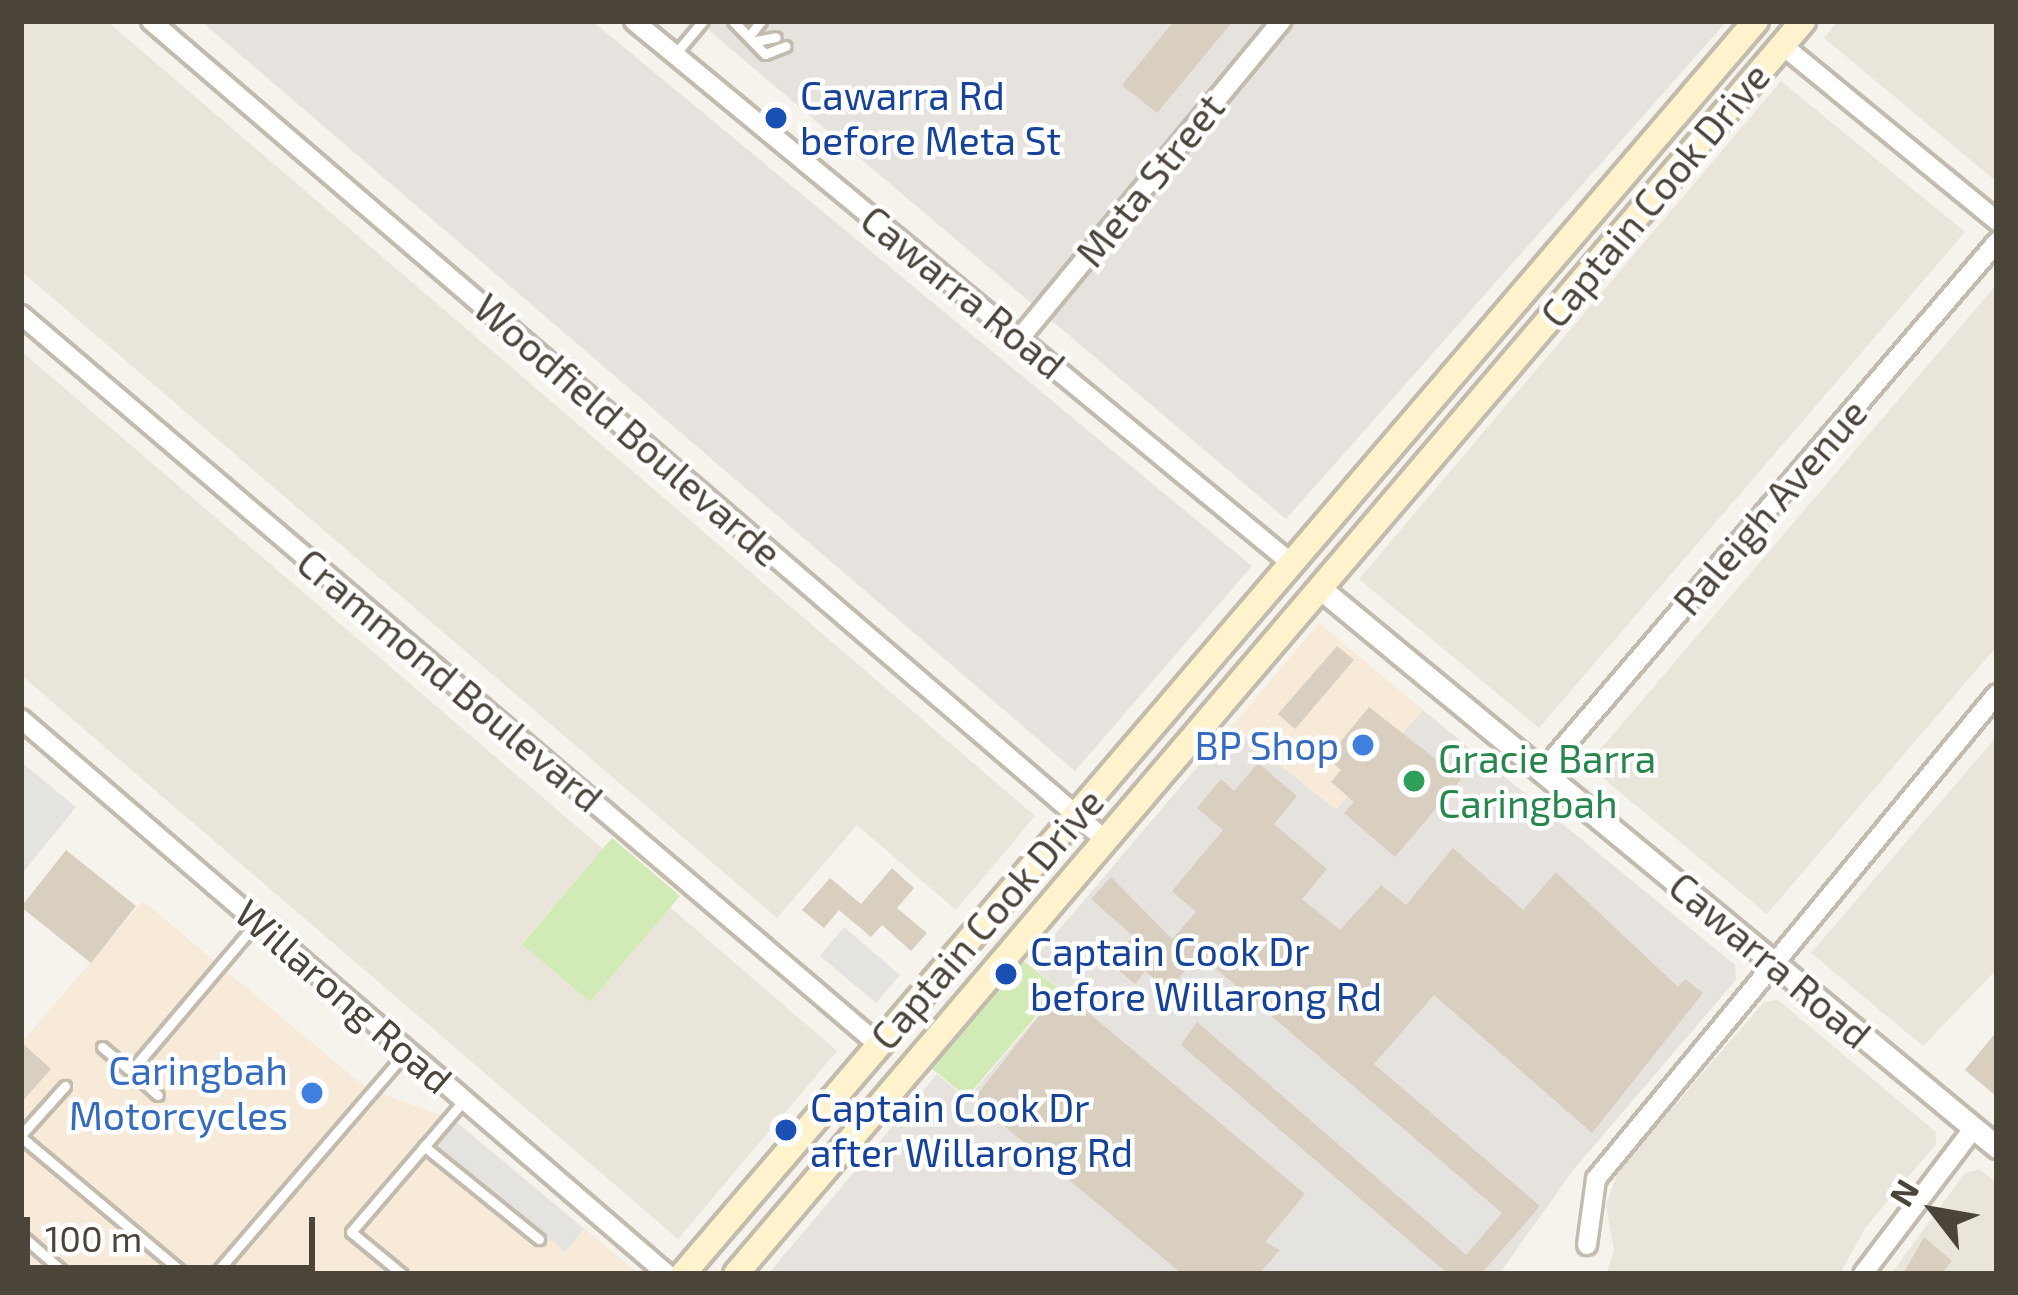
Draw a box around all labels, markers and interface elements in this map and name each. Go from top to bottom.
street label: Captain Cook Drive [1531,53,1779,337]
place label: Cawarra Rd before Meta St [800,73,1061,164]
street label: Meta Street [1066,84,1234,276]
marker: Cawarra Rd before Meta St [763,105,789,131]
street label: Cawarra Road [852,196,1074,388]
street label: Woodfield Boulevarde [465,284,791,576]
street label: Raleigh Avenue [1663,389,1877,625]
street label: Crammond Boulevard [288,539,612,821]
place label: BP Shop [1194,722,1339,768]
marker: BP Shop [1350,732,1376,758]
place label: Gracie Barra Caringbah [1438,736,1656,827]
marker: Gracie Barra Caringbah [1401,768,1427,794]
street label: Captain Cook Drive [861,779,1113,1059]
street label: Cawarra Road [1660,862,1880,1058]
street label: Willarong Road [226,889,462,1103]
place label: Captain Cook Dr before Willarong Rd [1030,929,1383,1020]
marker: Captain Cook Dr before Willarong Rd [993,961,1019,987]
place label: Caringbah Motorcycles [69,1048,288,1139]
marker: Caringbah Motorcycles [299,1080,325,1106]
place label: Captain Cook Dr after Willarong Rd [810,1085,1134,1176]
marker: Captain Cook Dr after Willarong Rd [773,1117,799,1143]
north arrow [1874,1151,1994,1271]
text: N [1880,1172,1926,1213]
scale bar [30,1193,321,1267]
text: 100 m [45,1216,142,1259]

